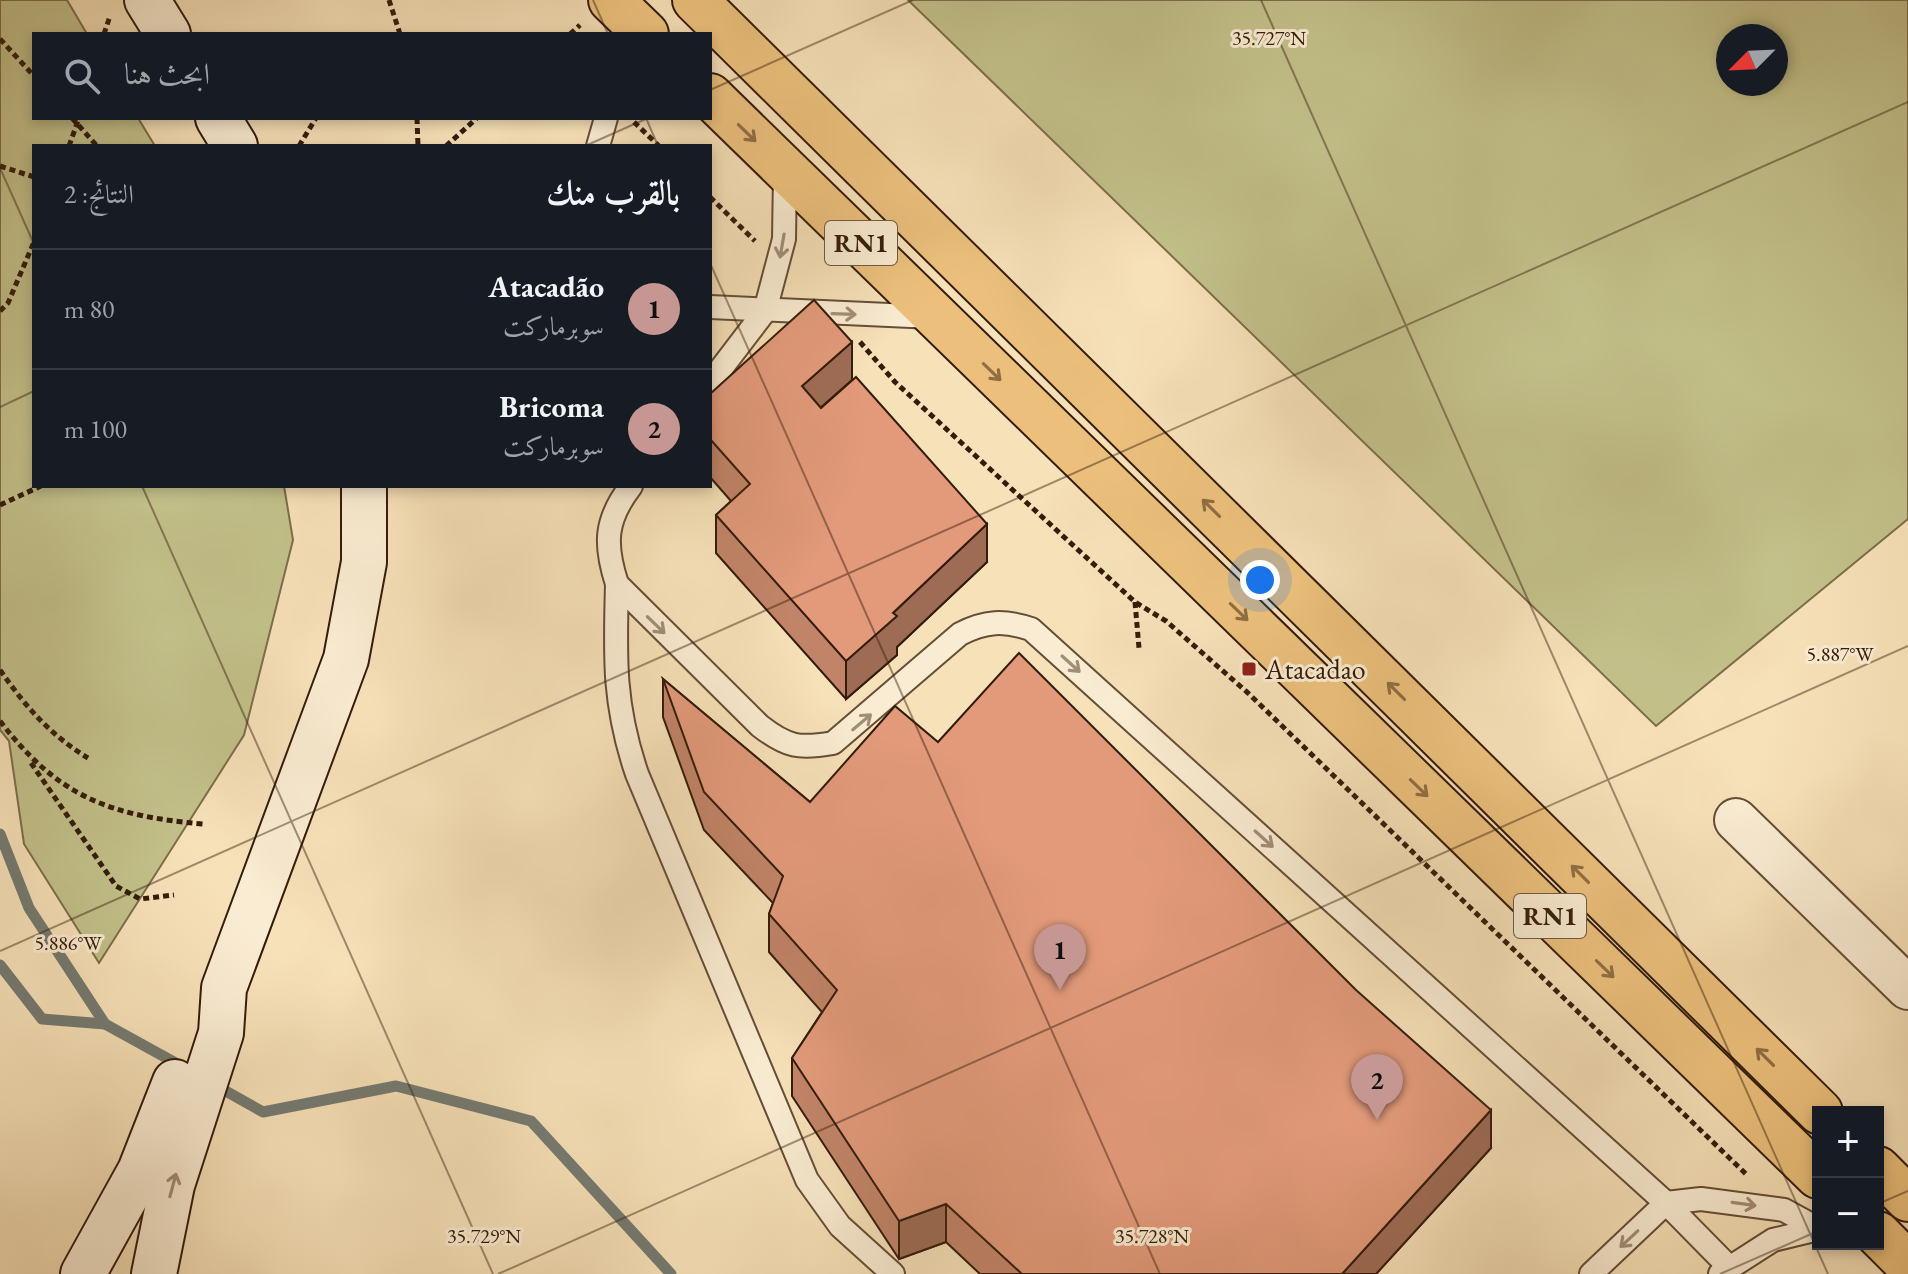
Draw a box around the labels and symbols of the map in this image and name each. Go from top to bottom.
north arrow [1716,24,1788,96]
text: 35.727°N [1232,25,1306,51]
one-way arrow [737,123,757,142]
road number: RN1 [825,221,897,265]
one-way arrow [773,233,788,259]
one-way arrow [830,307,857,322]
one-way arrow [982,362,1001,381]
one-way arrow [1202,499,1221,518]
your location [1240,560,1280,600]
one-way arrow [1229,602,1248,621]
one-way arrow [646,615,665,634]
text: 5.887°W [1806,641,1874,667]
place label: Atacadao [1264,651,1366,687]
one-way arrow [1061,655,1081,674]
marker: Atacadao [1240,660,1258,678]
one-way arrow [1387,682,1406,701]
one-way arrow [851,713,871,731]
one-way arrow [1409,778,1428,797]
one-way arrow [1253,829,1274,848]
one-way arrow [1571,865,1590,884]
road number: RN1 [1514,894,1586,938]
pin: 1 [1034,924,1086,990]
text: 5.886°W [34,930,102,956]
one-way arrow [1595,959,1614,978]
one-way arrow [1756,1048,1775,1067]
pin: 2 [1351,1054,1403,1120]
one-way arrow [166,1173,181,1198]
one-way arrow [1731,1197,1756,1212]
text: 35.729°N [447,1223,521,1249]
text: 35.728°N [1115,1223,1189,1249]
one-way arrow [1619,1229,1639,1247]

